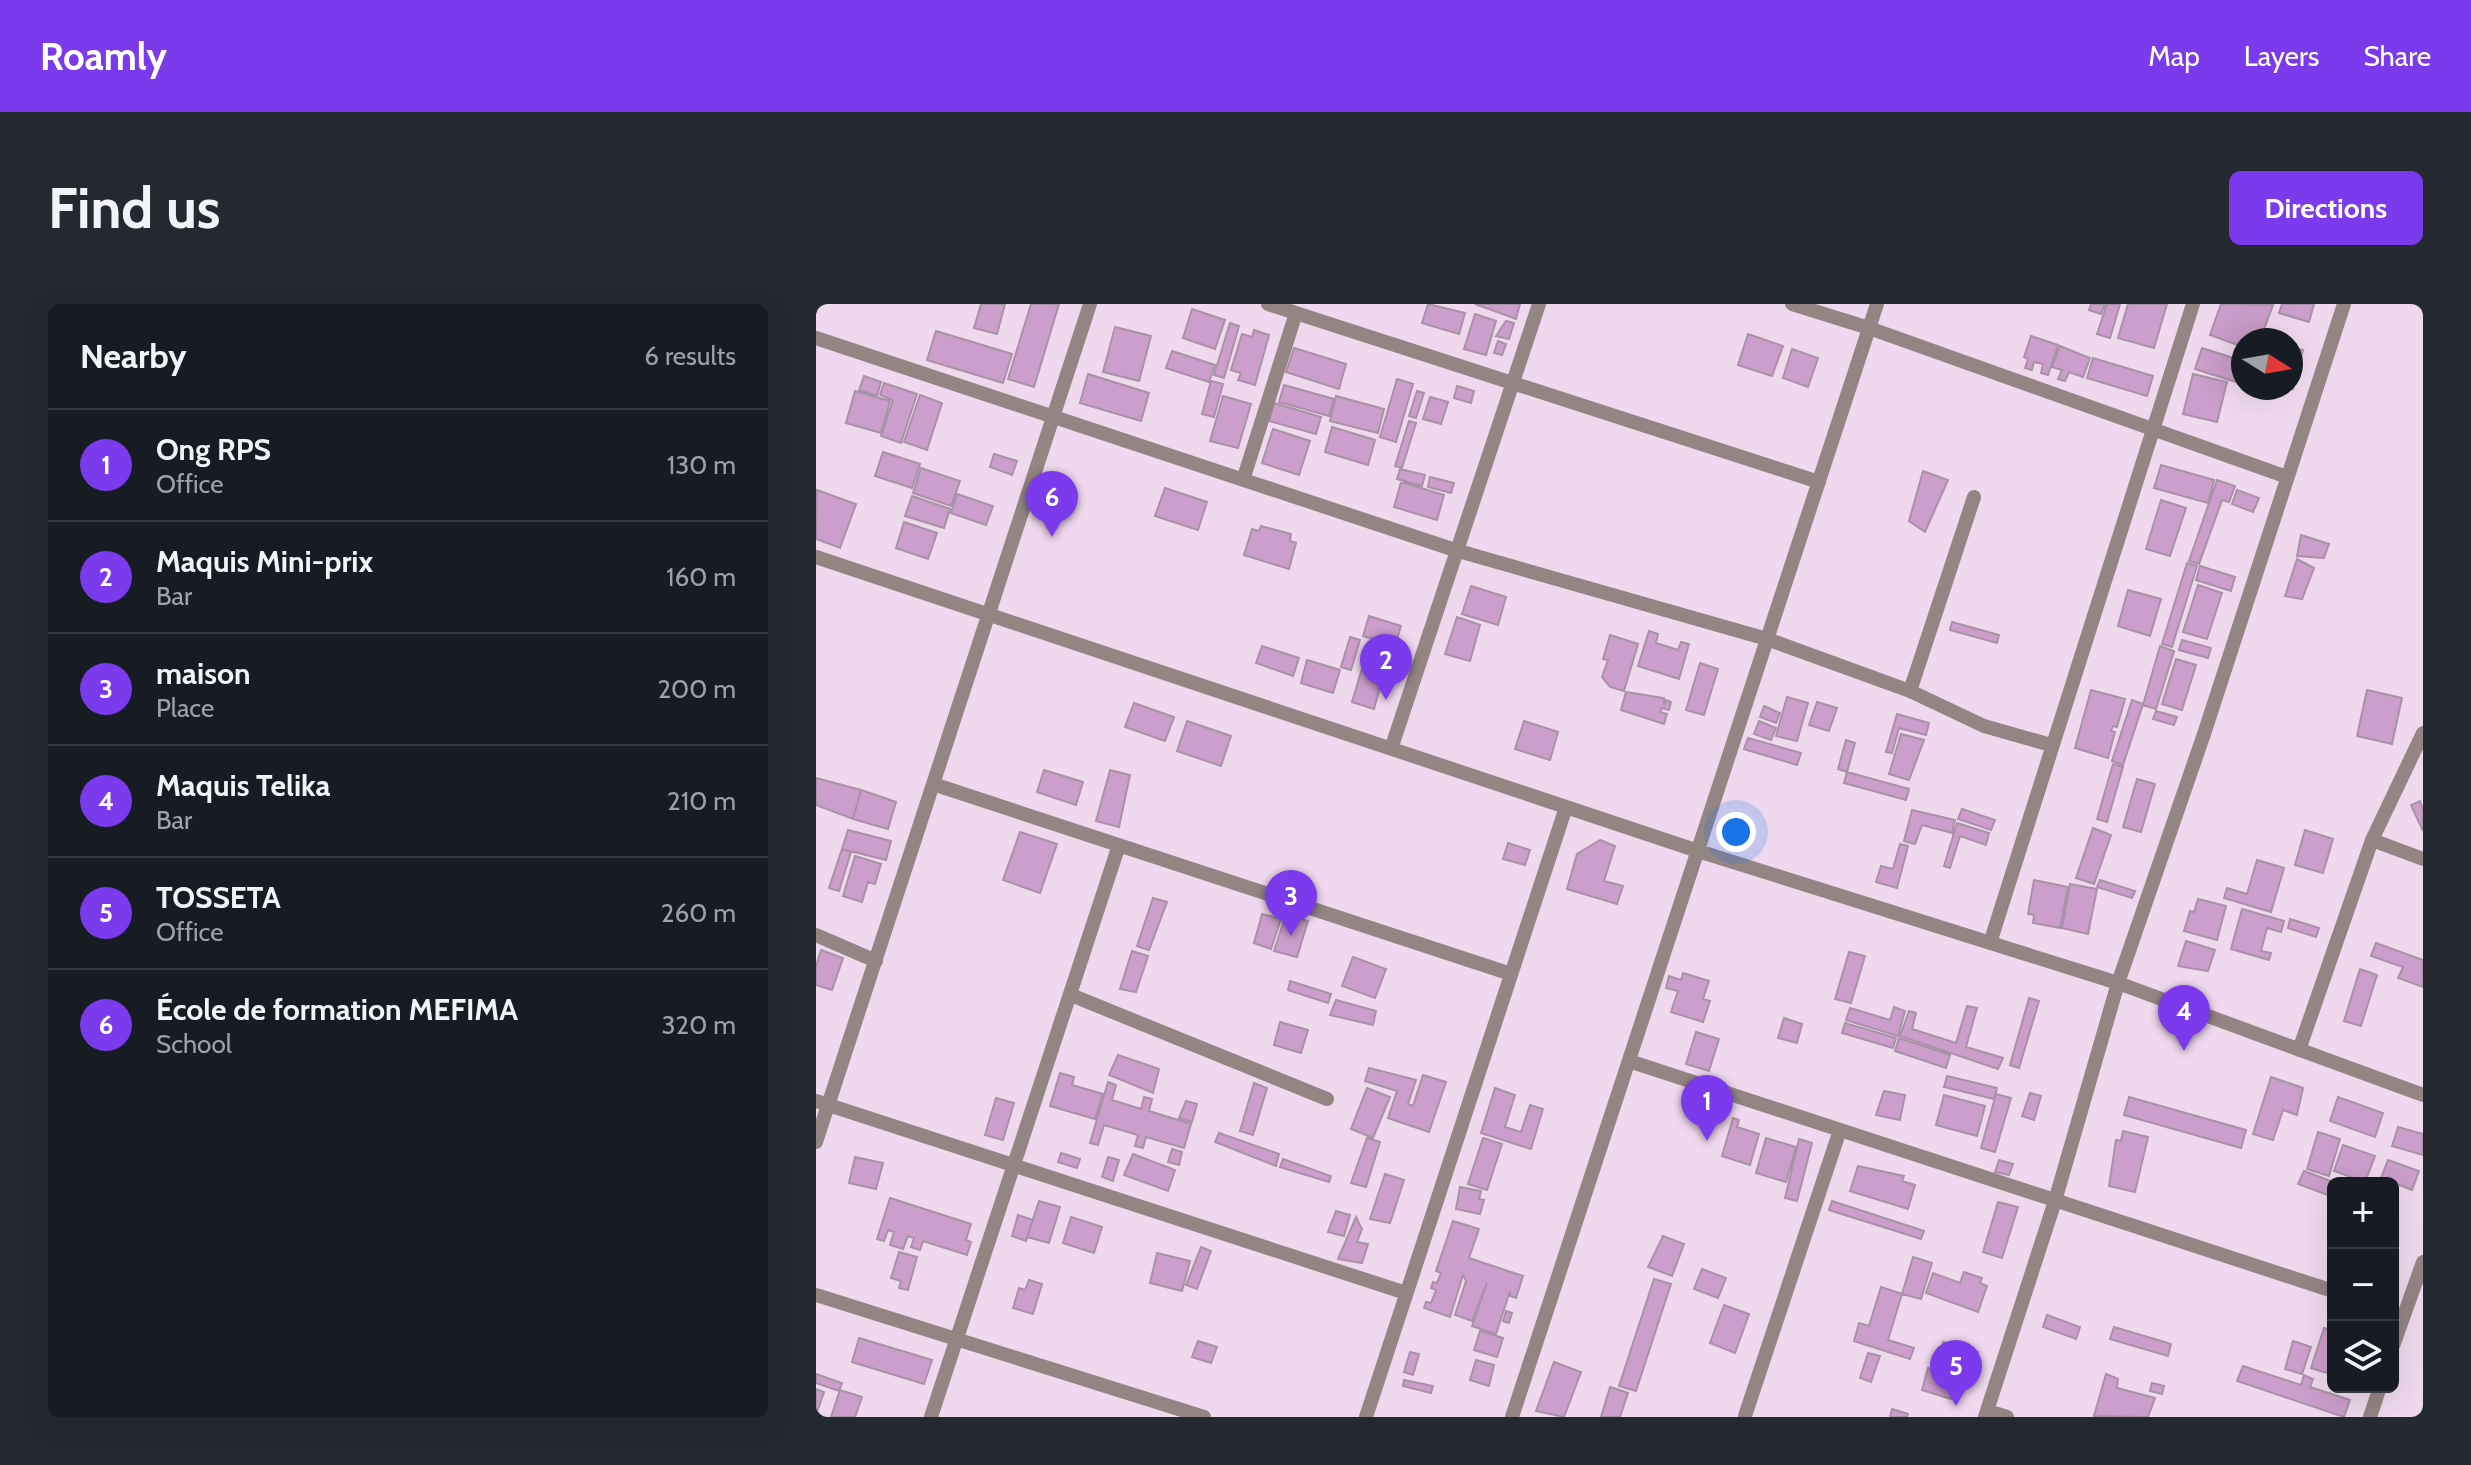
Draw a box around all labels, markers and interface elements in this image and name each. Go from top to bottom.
text: Roamly [40,33,167,80]
text: Map [2148,39,2200,73]
text: Layers [2244,39,2319,73]
text: Share [2363,39,2431,73]
button: Directions [2229,171,2423,245]
text: Find us [48,174,221,242]
north arrow [2231,328,2303,400]
text: Nearby [80,335,187,377]
text: 6 results [644,340,736,372]
text: Ong RPS [156,431,271,468]
text: 1 [101,449,111,481]
text: 130 m [667,449,736,481]
text: Office [156,468,224,500]
pin: 6 [1026,471,1078,537]
text: Maquis Mini-prix [156,543,373,580]
text: 2 [99,561,113,593]
text: 160 m [666,561,736,593]
text: Bar [156,580,192,612]
pin: 2 [1360,634,1412,700]
text: maison [156,655,251,692]
text: 3 [99,673,113,705]
text: 200 m [657,673,736,705]
text: Place [156,692,214,724]
text: Maquis Telika [156,767,330,804]
text: 4 [98,785,114,817]
text: 210 m [667,785,736,817]
text: Bar [156,804,192,836]
your location [1716,812,1756,852]
pin: 3 [1265,870,1317,936]
text: TOSSETA [156,879,281,916]
text: 5 [99,897,113,929]
text: 260 m [661,897,736,929]
text: Office [156,916,224,948]
pin: 4 [2158,985,2210,1051]
text: École de formation MEFIMA [156,991,518,1028]
text: 6 [99,1009,113,1041]
text: 320 m [662,1009,736,1041]
text: School [156,1028,232,1060]
pin: 1 [1681,1075,1733,1141]
map controls [2327,1177,2399,1393]
button: + [2327,1177,2399,1249]
button: − [2327,1249,2399,1321]
button: layers [2327,1321,2399,1393]
pin: 5 [1930,1340,1982,1406]

